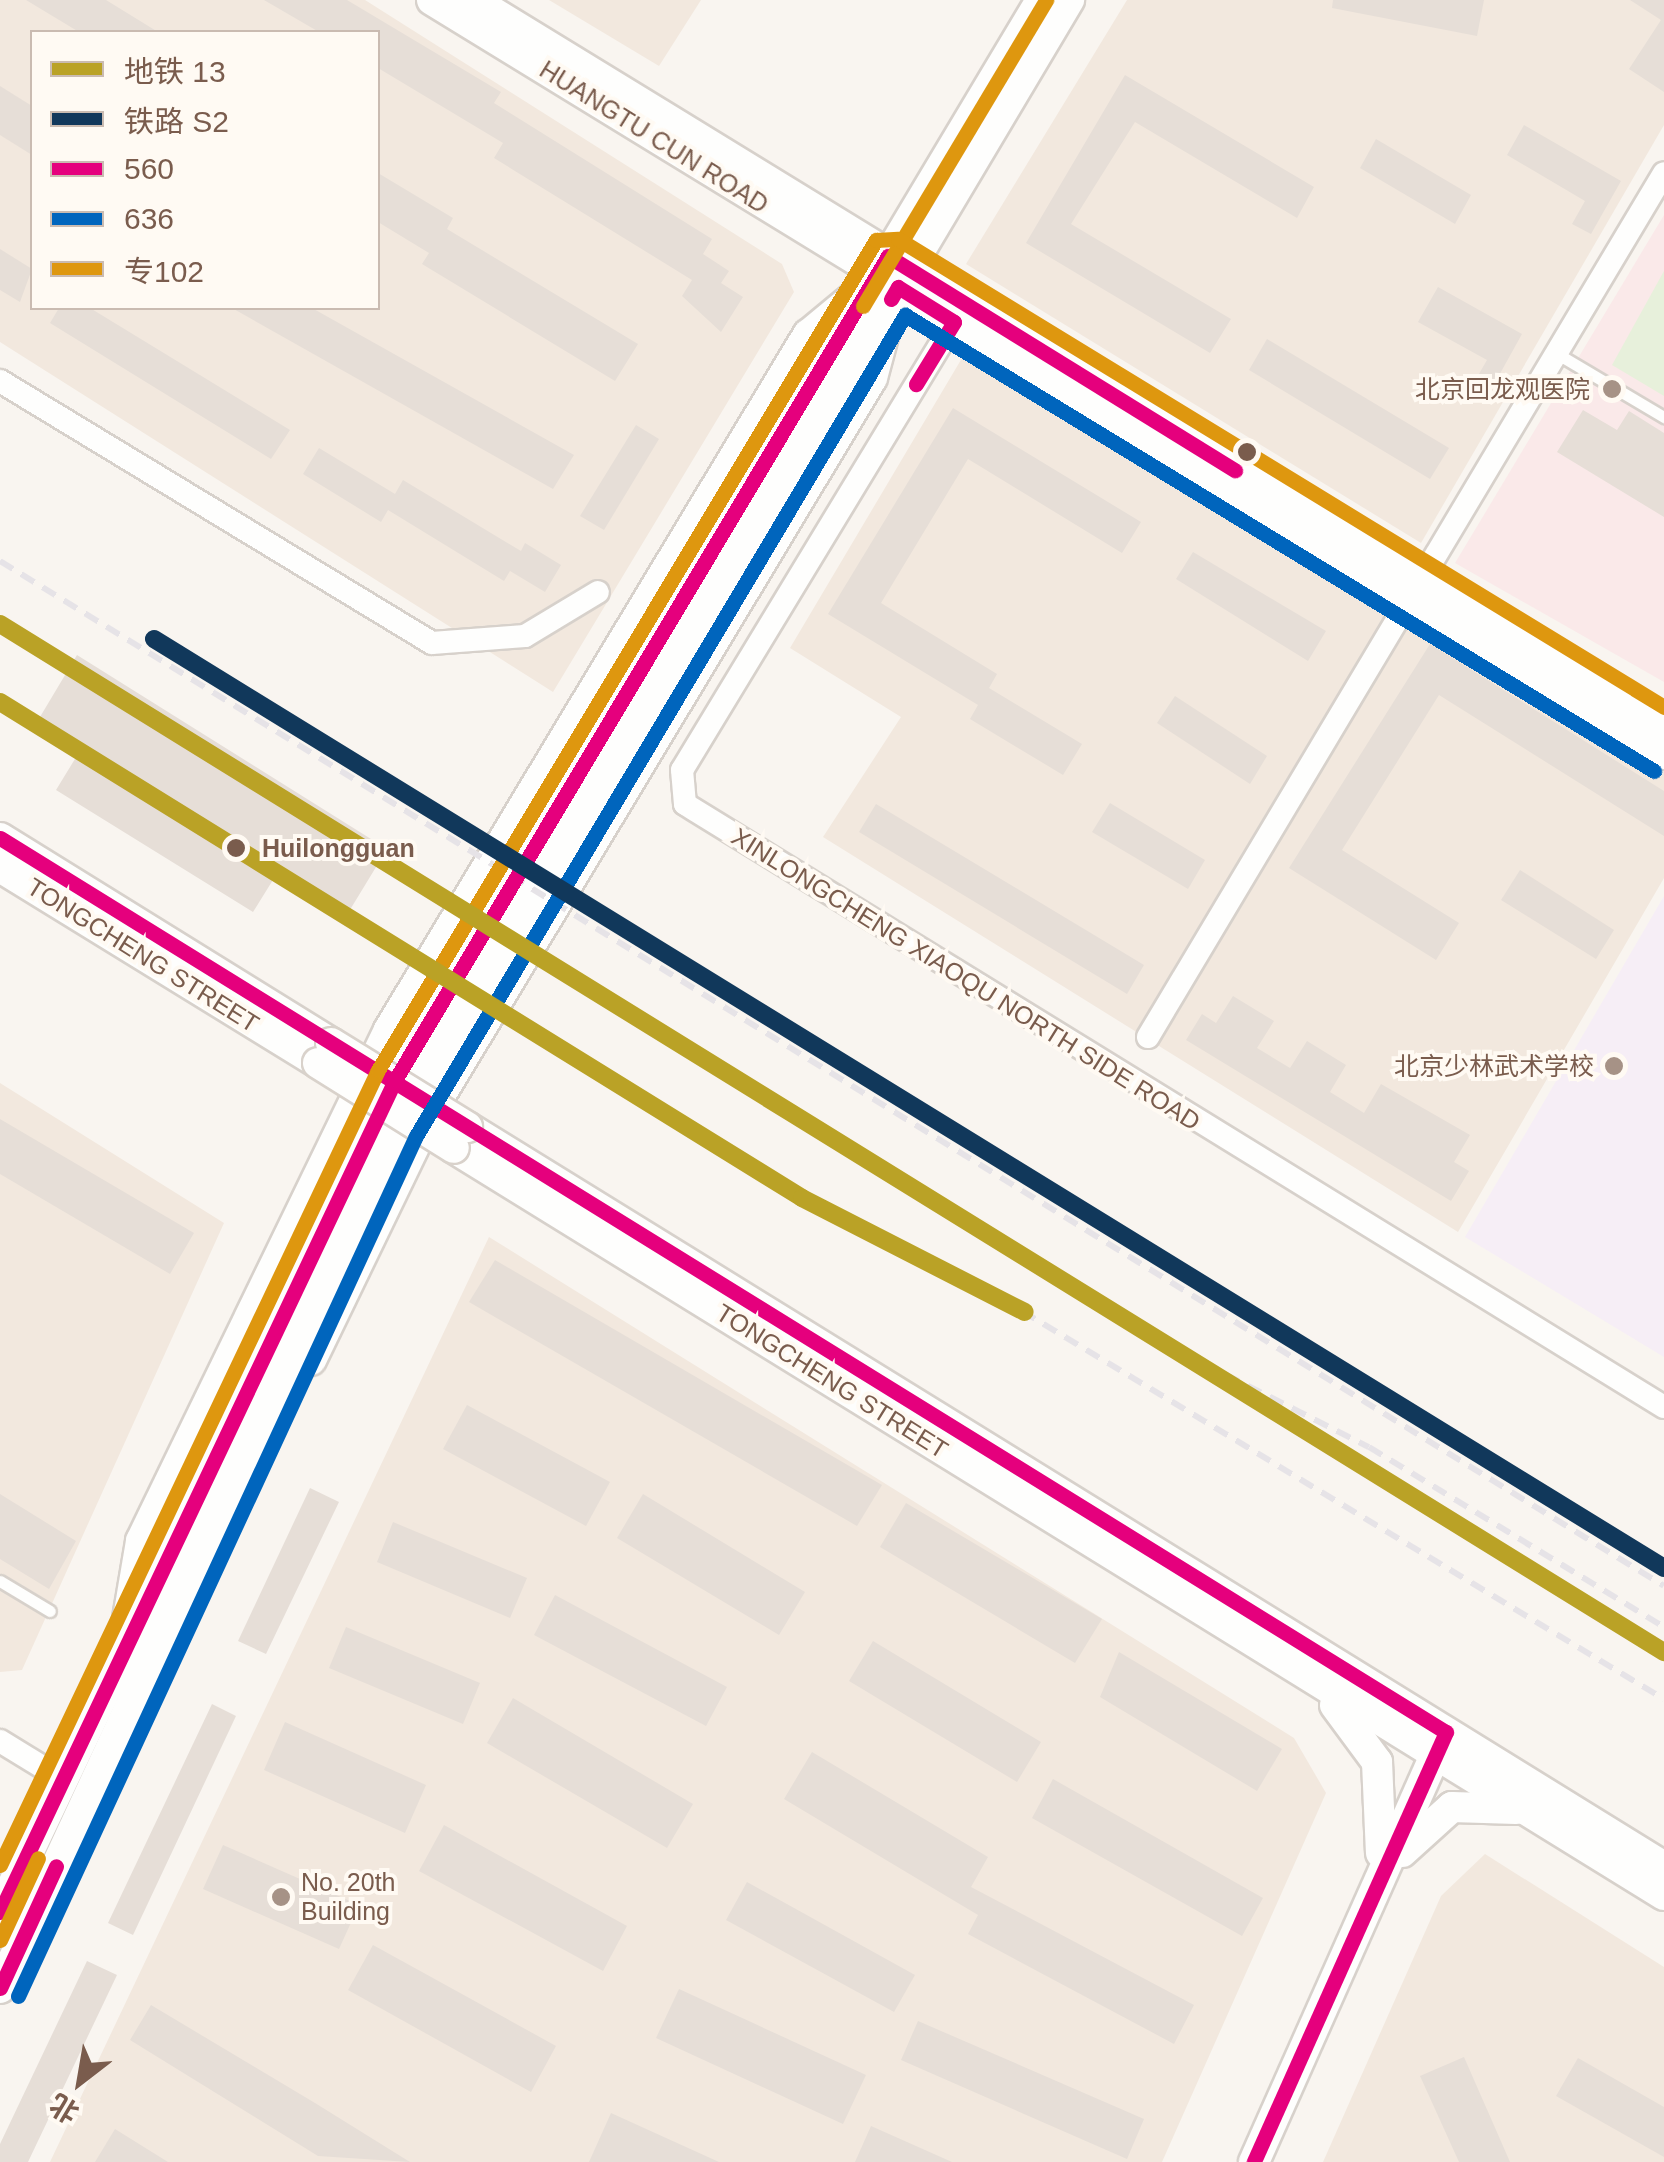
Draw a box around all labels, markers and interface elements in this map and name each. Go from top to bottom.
legend [30,30,380,310]
street label: HUANGTU CUN ROAD [534,54,774,220]
text: 地铁 13 [124,55,226,88]
text: 铁路 S2 [124,105,229,138]
text: 560 [124,152,174,185]
text: 636 [124,202,174,235]
text: 专102 [124,255,204,288]
place label: 北京回龙观医院 [1415,374,1590,404]
marker: 北京回龙观医院 [1599,376,1625,402]
unlabelled marker [1237,442,1257,462]
street label: XINLONGCHENG XIAOQU NORTH SIDE ROAD [726,821,1206,1137]
marker: Huilongguan [219,831,253,865]
place label: Huilongguan [262,833,415,863]
street label: TONGCHENG STREET [22,871,264,1039]
place label: 北京少林武术学校 [1394,1051,1594,1081]
marker: 北京少林武术学校 [1603,1055,1625,1077]
street label: TONGCHENG STREET [711,1297,953,1465]
place label: No. 20th Building [301,1868,396,1927]
marker: No. 20th Building [270,1886,292,1908]
north arrow [30,2032,130,2132]
text: 北 [44,2088,84,2129]

